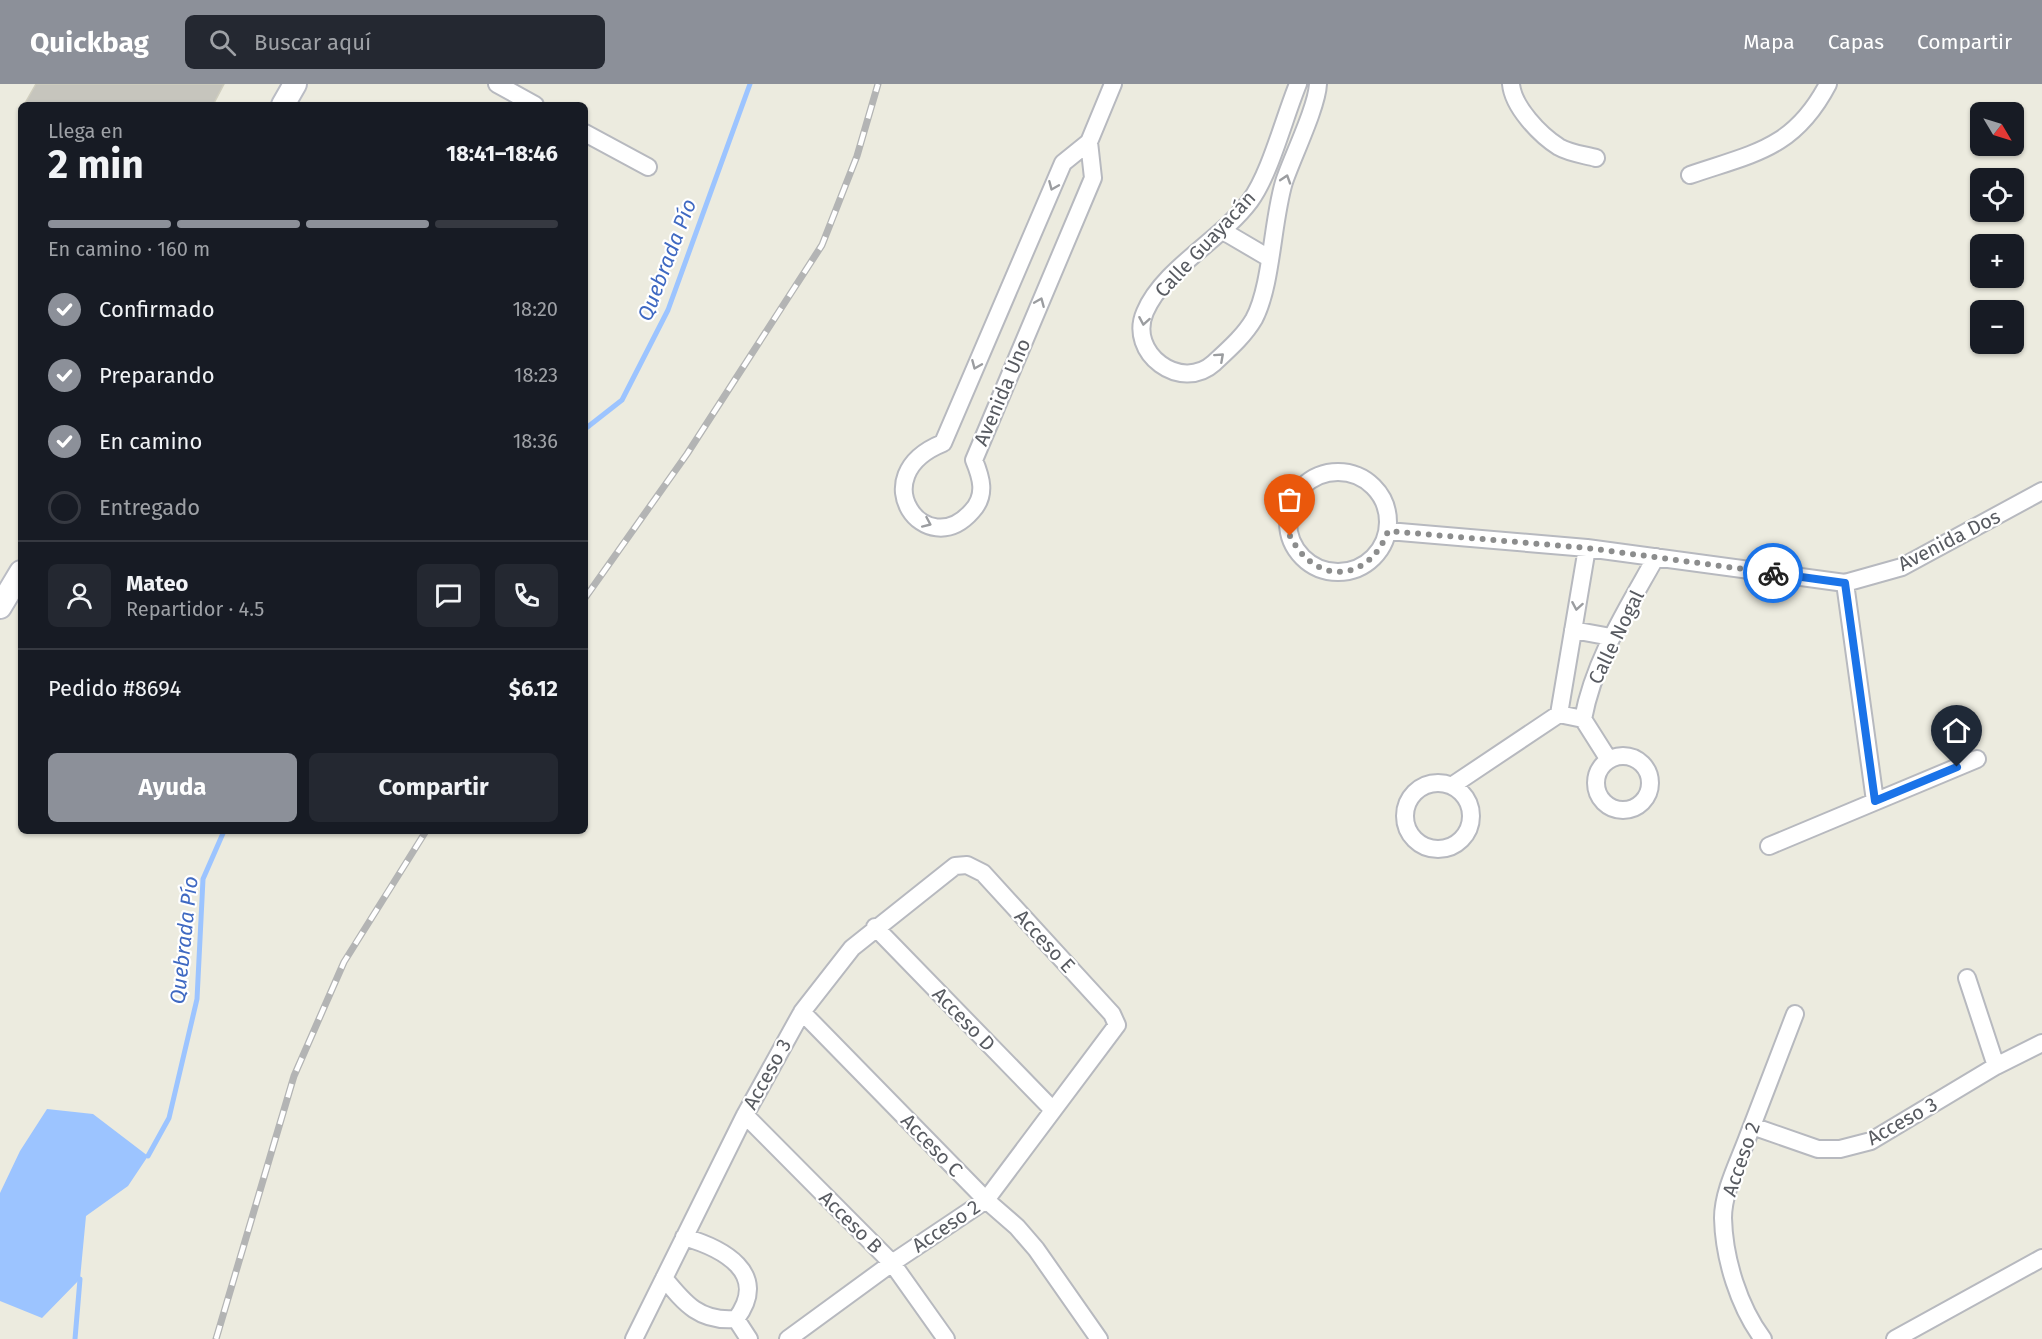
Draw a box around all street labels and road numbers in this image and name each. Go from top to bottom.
street label: Calle Guayacán [1150,186,1260,302]
street label: Avenida Uno [969,335,1035,449]
street label: Avenida Dos [1894,504,2004,576]
street label: Calle Nogal [1583,586,1649,688]
street label: Acceso E [1010,904,1080,978]
street label: Acceso D [928,982,1000,1056]
street label: Acceso 3 [738,1035,796,1113]
street label: Acceso 3 [1863,1092,1941,1150]
street label: Acceso C [896,1109,968,1181]
street label: Acceso 2 [1717,1119,1765,1199]
street label: Acceso B [815,1186,887,1258]
street label: Acceso 2 [907,1195,985,1257]

